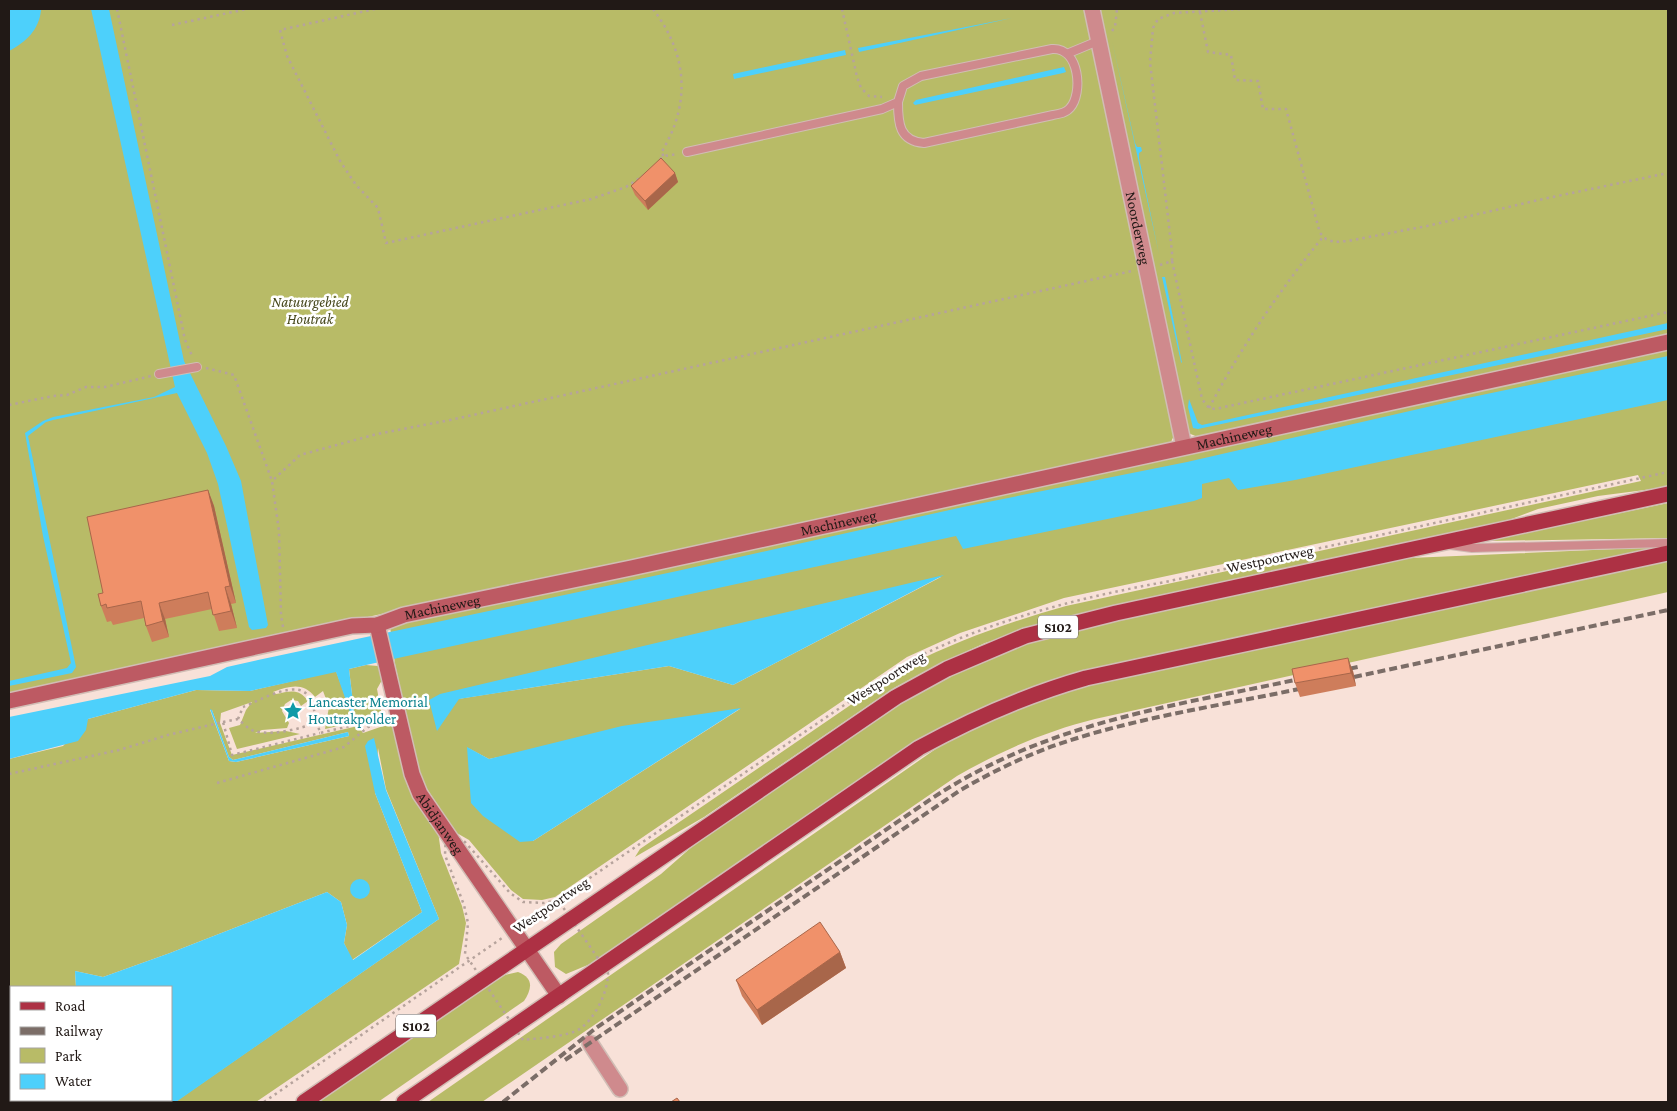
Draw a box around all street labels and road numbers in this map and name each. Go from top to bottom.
street label: Noorderweg [1123,190,1154,266]
street label: Machineweg [1195,421,1274,453]
street label: Machineweg [799,507,878,539]
street label: Westpoortweg [1225,542,1315,577]
street label: Machineweg [403,591,482,623]
road number: S102 [1038,616,1078,638]
street label: Westpoortweg [844,648,928,709]
street label: Abidjanweg [413,789,467,858]
street label: Westpoortweg [510,874,593,937]
road number: S102 [396,1014,436,1038]

